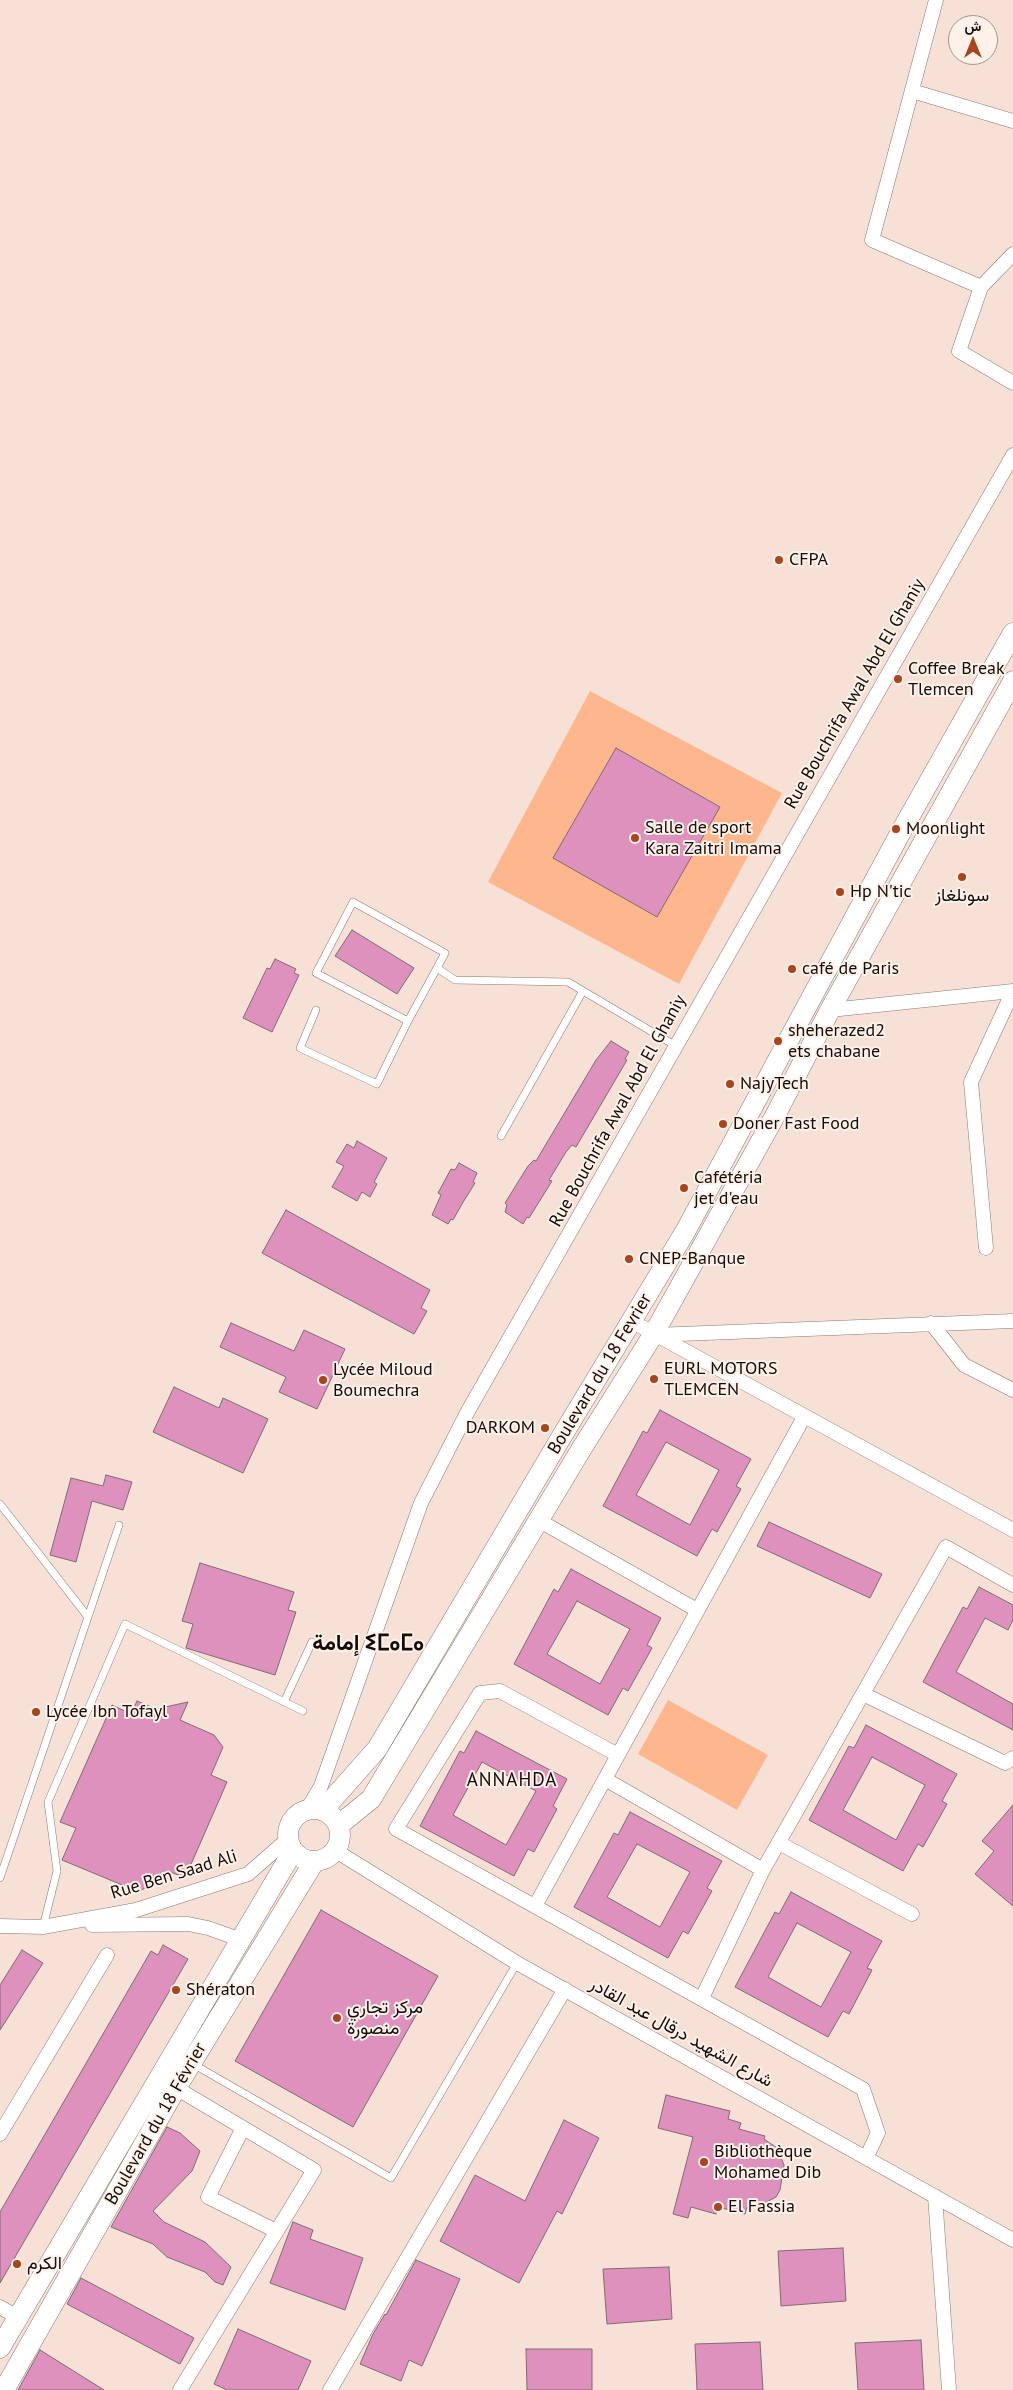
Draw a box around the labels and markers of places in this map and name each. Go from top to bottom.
place label: CFPA [789,549,828,571]
marker: CFPA [773,554,785,566]
place label: Coffee Break Tlemcen [908,658,1005,701]
marker: Coffee Break Tlemcen [892,673,904,685]
place label: Salle de sport Kara Zaitri Imama [645,817,782,860]
place label: Moonlight [906,818,985,840]
marker: Moonlight [890,823,902,835]
marker: Salle de sport Kara Zaitri Imama [629,832,641,844]
marker: سونلغاز [956,871,968,883]
place label: Hp N'tic [850,881,912,903]
place label: سونلغاز [935,885,989,907]
marker: Hp N'tic [834,886,846,898]
place label: café de Paris [802,958,899,980]
marker: café de Paris [786,963,798,975]
place label: sheherazed2 ets chabane [788,1020,885,1062]
marker: sheherazed2 ets chabane [772,1035,784,1047]
place label: NajyTech [740,1073,809,1095]
marker: NajyTech [724,1078,736,1090]
place label: Doner Fast Food [733,1113,859,1135]
marker: Doner Fast Food [717,1118,729,1130]
place label: Cafétéria jet d'eau [694,1167,763,1210]
marker: Cafétéria jet d'eau [678,1182,690,1194]
place label: CNEP-Banque [639,1248,745,1270]
marker: CNEP-Banque [623,1253,635,1265]
place label: EURL MOTORS TLEMCEN [664,1358,778,1400]
place label: Lycée Miloud Boumechra [333,1359,433,1402]
marker: EURL MOTORS TLEMCEN [648,1373,660,1385]
marker: Lycée Miloud Boumechra [317,1374,329,1386]
place label: DARKOM [466,1417,535,1439]
marker: DARKOM [539,1422,551,1434]
place label: Lycée Ibn Tofayl [46,1701,167,1723]
marker: Lycée Ibn Tofayl [30,1706,42,1718]
place label: Shératon [186,1979,255,2001]
marker: Shératon [170,1984,182,1996]
place label: مركز تجاري منصورة [347,1997,423,2040]
marker: مركز تجاري منصورة [331,2012,343,2024]
place label: Bibliothèque Mohamed Dib [714,2141,821,2184]
marker: Bibliothèque Mohamed Dib [698,2156,710,2168]
place label: El Fassia [728,2196,795,2218]
marker: El Fassia [712,2201,724,2213]
place label: الكرم [27,2253,62,2275]
marker: الكرم [11,2258,23,2270]

